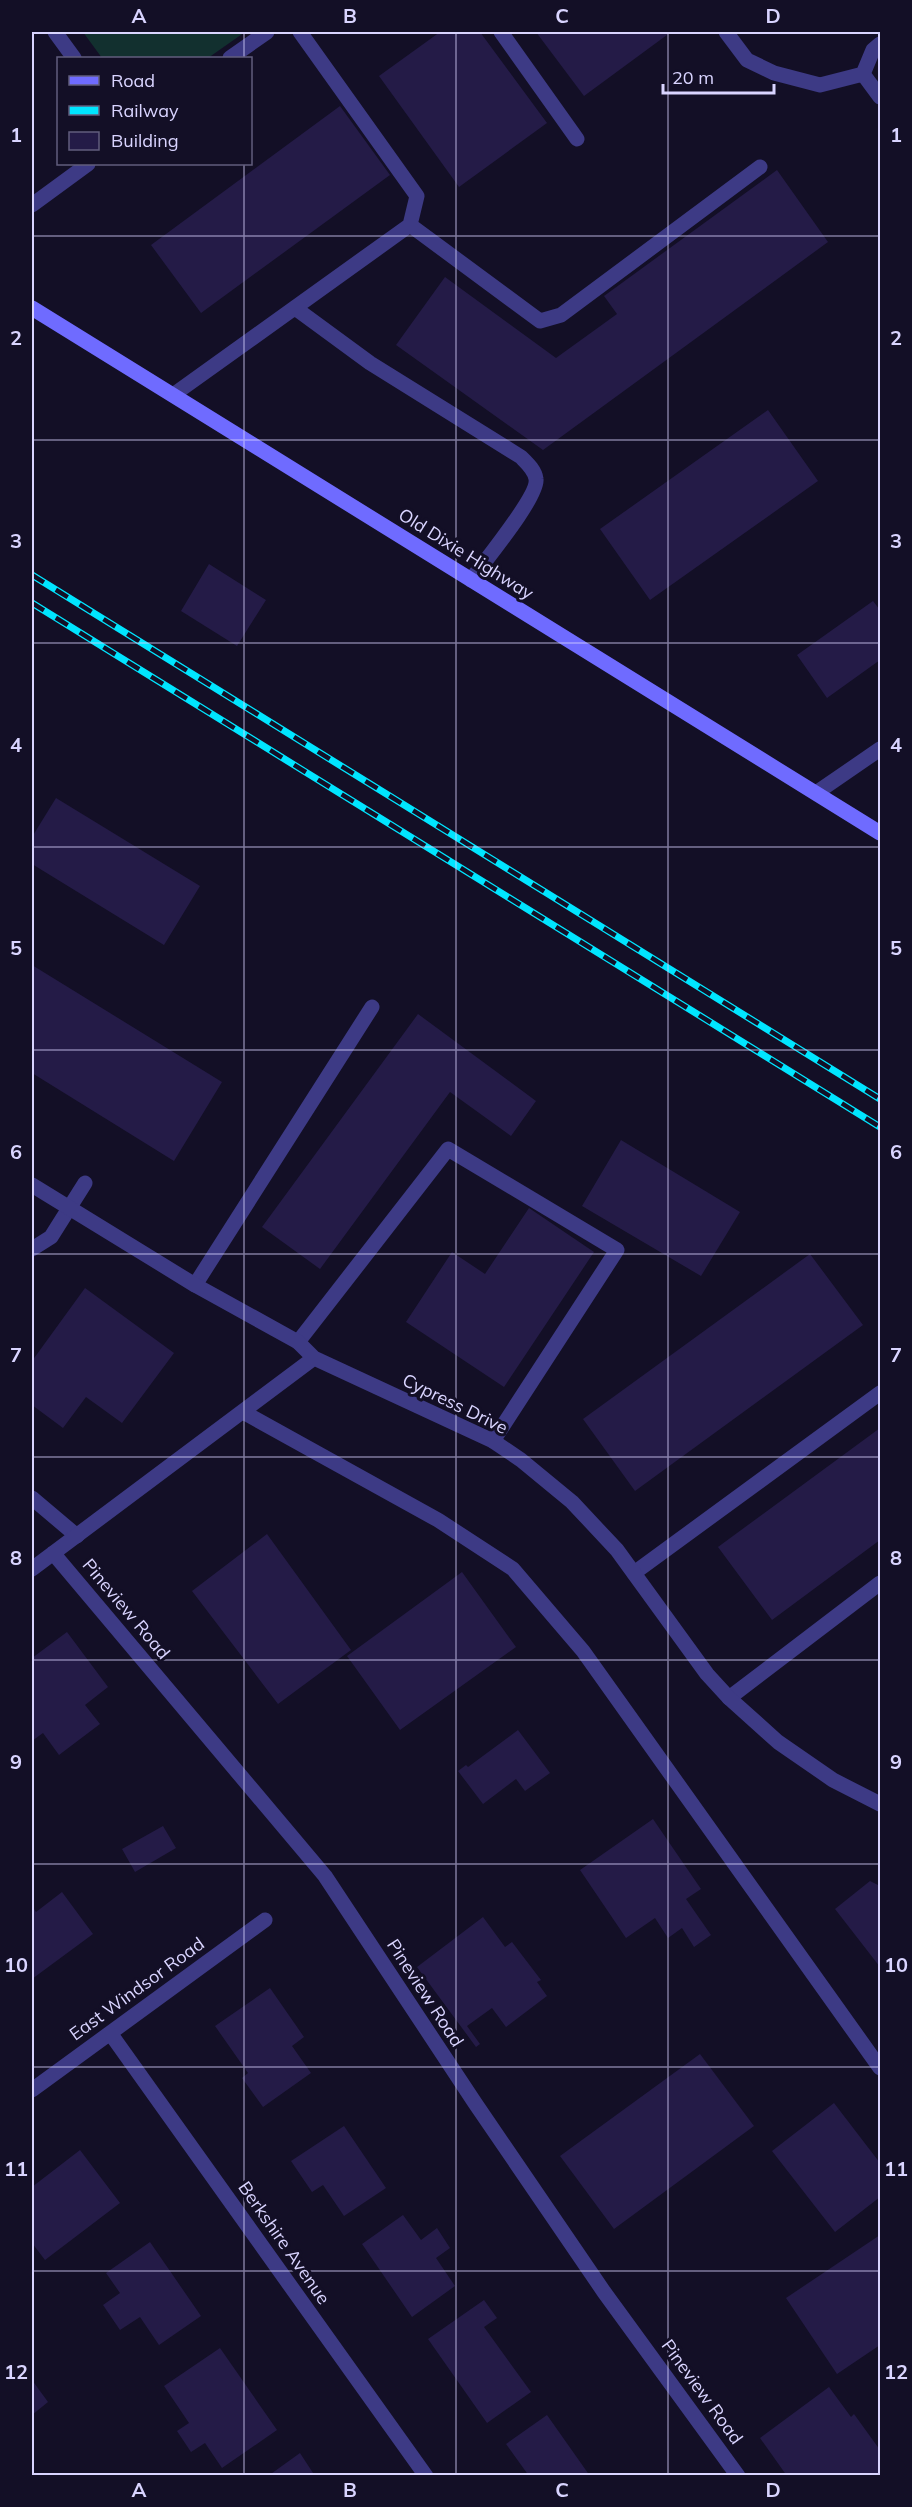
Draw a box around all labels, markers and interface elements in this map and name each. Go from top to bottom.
text: A [132,3,147,28]
text: B [343,3,357,28]
text: C [555,3,569,28]
text: D [765,3,781,28]
legend [57,57,252,165]
scale bar [663,57,774,95]
text: 20 m [672,66,714,89]
text: Road [111,69,155,92]
text: Railway [111,99,179,122]
text: 1 [10,122,22,147]
text: 1 [890,122,902,147]
text: Building [111,129,179,152]
text: 2 [10,325,22,350]
text: 2 [890,325,902,350]
street label: Old Dixie Highway [394,503,538,605]
text: 3 [10,528,22,553]
text: 3 [890,528,902,553]
text: 4 [10,732,22,757]
text: 4 [890,732,902,757]
text: 5 [10,935,22,960]
text: 5 [890,935,902,960]
text: 6 [10,1139,22,1164]
text: 6 [890,1139,902,1164]
text: 7 [10,1342,22,1367]
text: 7 [890,1342,902,1367]
street label: Cypress Drive [399,1368,512,1439]
text: 8 [10,1545,22,1570]
text: 8 [890,1545,902,1570]
street label: Pineview Road [78,1554,175,1664]
text: 9 [10,1749,22,1774]
text: 9 [890,1749,902,1774]
street label: East Windsor Road [65,1932,209,2045]
street label: Pineview Road [382,1934,469,2051]
text: 10 [4,1952,28,1977]
text: 10 [884,1952,908,1977]
text: 11 [4,2156,28,2181]
text: 11 [884,2156,908,2181]
street label: Berkshire Avenue [233,2177,335,2309]
street label: Pineview Road [657,2335,748,2449]
text: 12 [4,2359,28,2384]
text: 12 [884,2359,908,2384]
text: A [132,2477,147,2502]
text: B [343,2477,357,2502]
text: C [555,2477,569,2502]
text: D [765,2477,781,2502]

